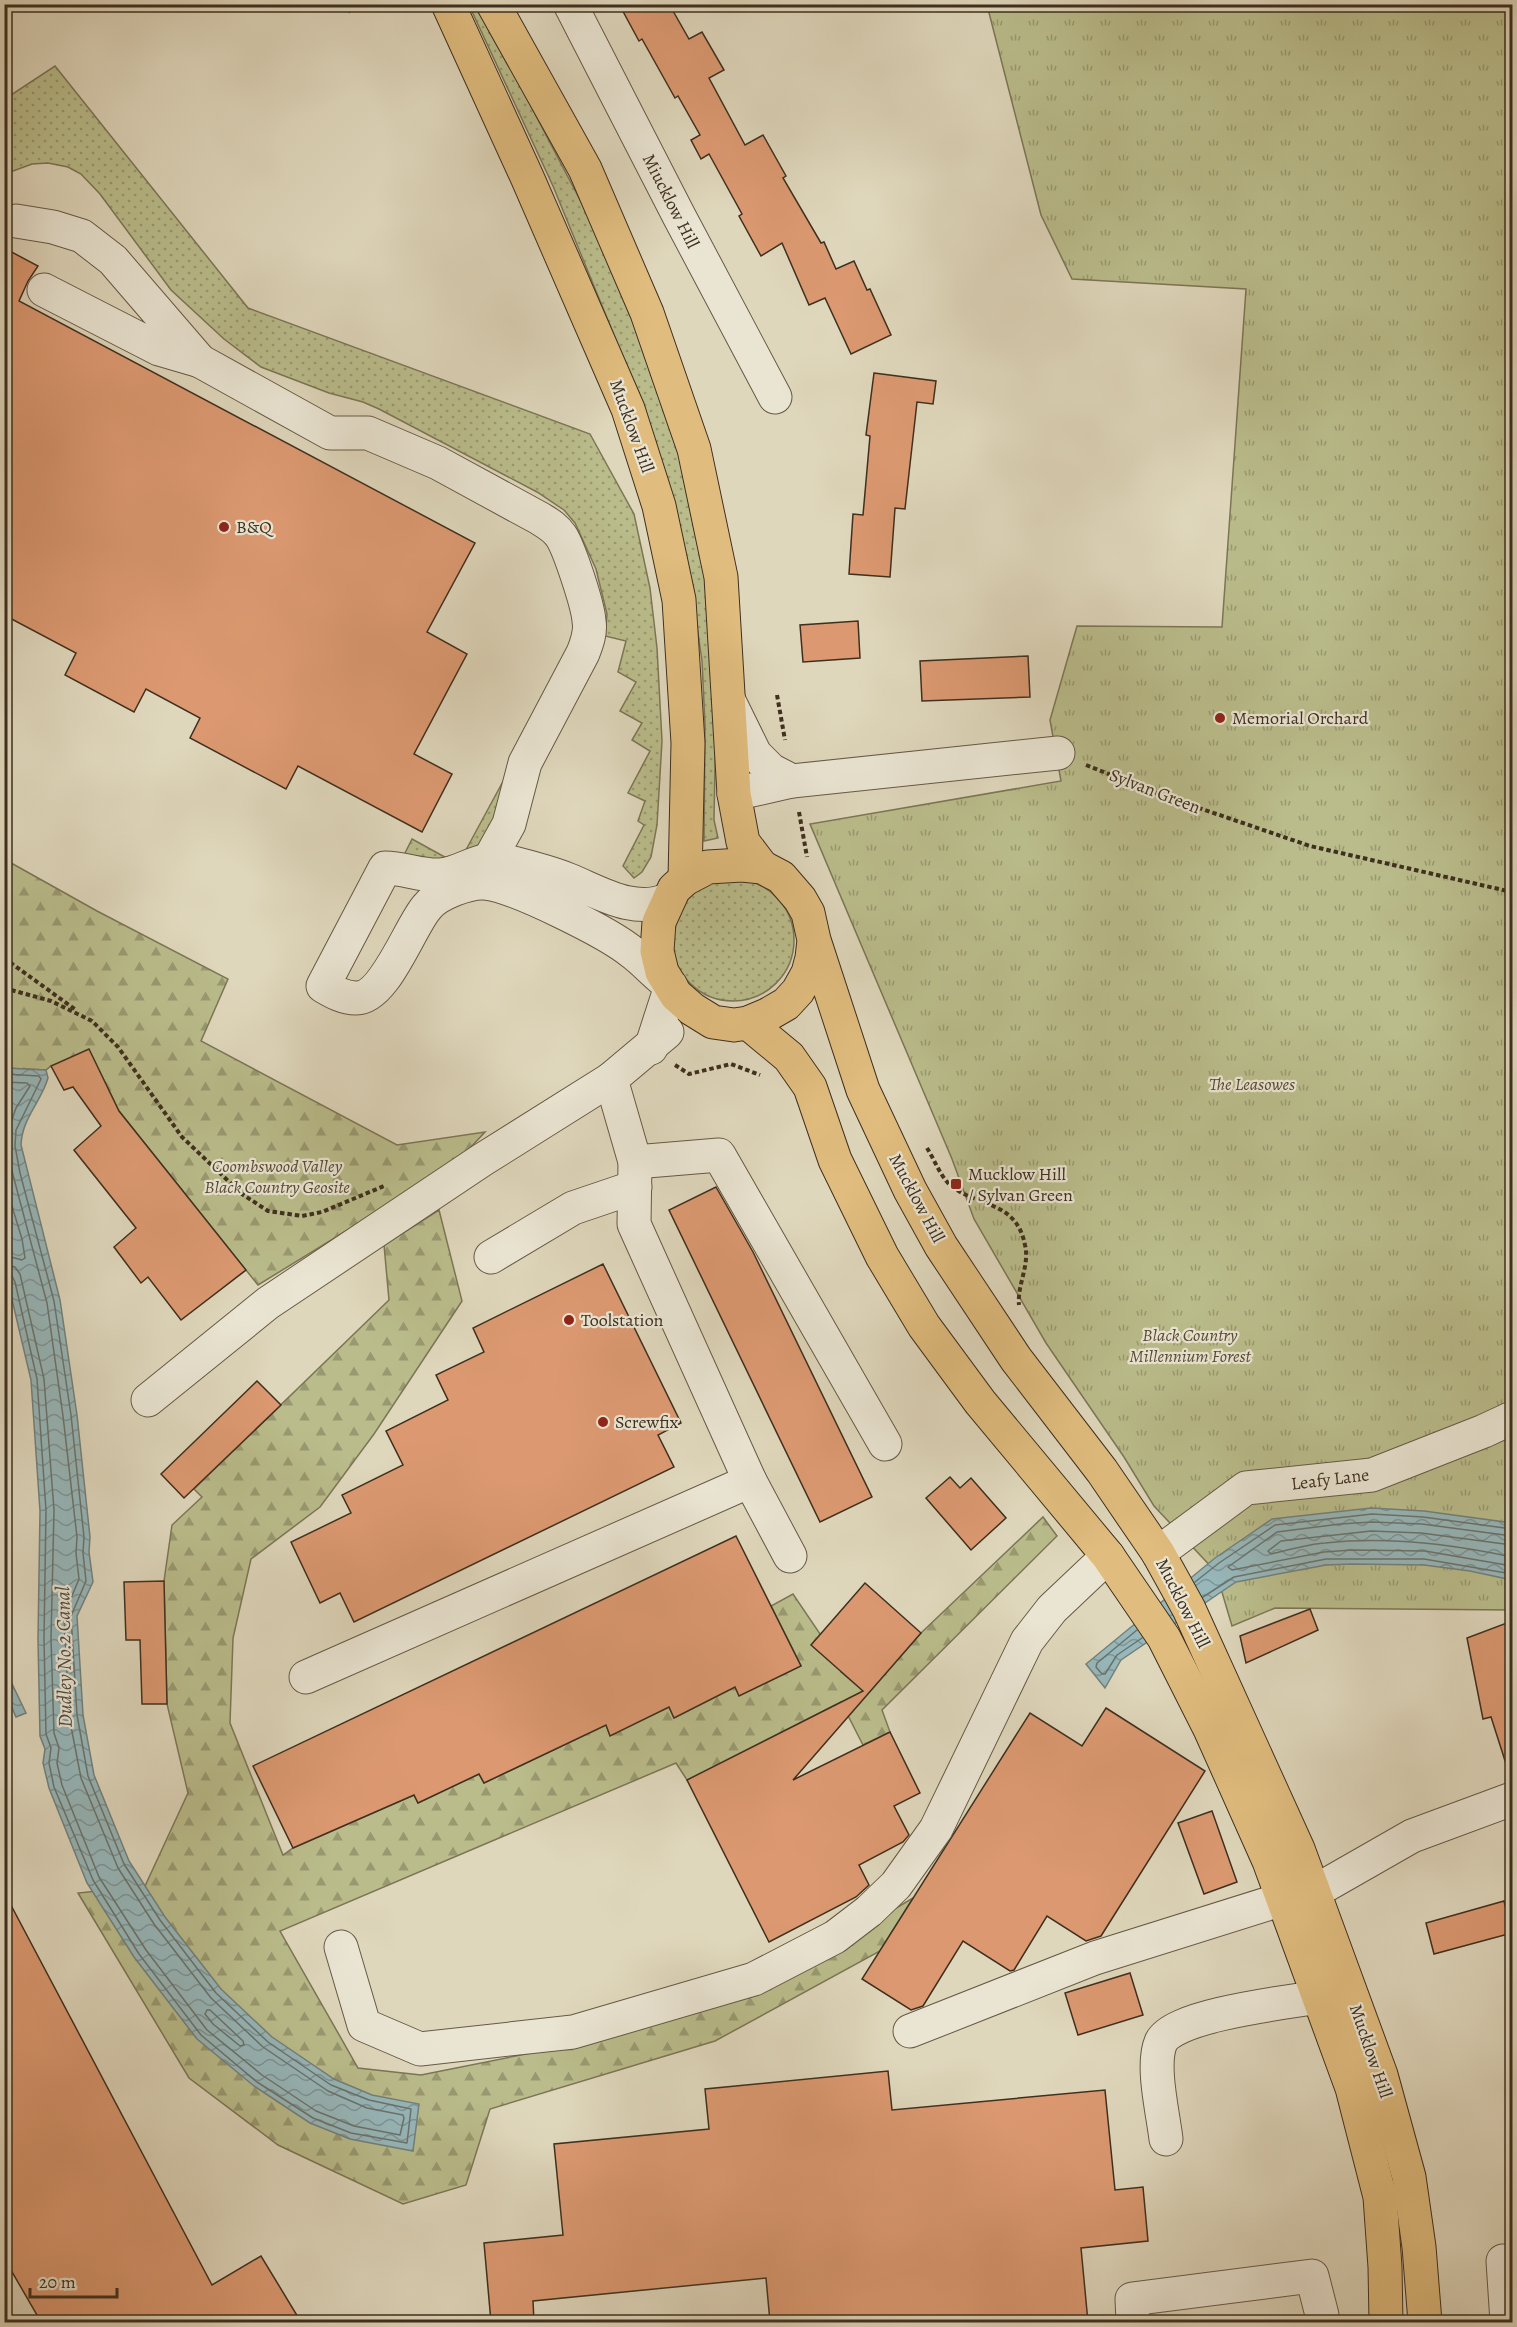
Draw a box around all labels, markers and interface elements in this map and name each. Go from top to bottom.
street label: Miucklow Hill [637,150,705,253]
street label: Mucklow Hill [604,376,660,477]
place label: B&Q [236,515,274,539]
marker: B&Q [217,520,231,534]
place label: Memorial Orchard [1232,706,1369,730]
marker: Memorial Orchard [1213,711,1227,725]
street label: Sylvan Green [1106,763,1204,819]
park label: The Leasowes [1209,1072,1295,1096]
street label: Mucklow Hill [883,1149,951,1247]
park label: Coombswood Valley Black Country Geosite [204,1154,350,1199]
place label: Mucklow Hill / Sylvan Green [968,1162,1073,1207]
marker: Mucklow Hill / Sylvan Green [949,1177,963,1191]
place label: Toolstation [581,1308,664,1332]
marker: Toolstation [562,1313,576,1327]
park label: Black Country Millennium Forest [1129,1323,1252,1368]
place label: Screwfix [615,1410,679,1434]
marker: Screwfix [596,1415,610,1429]
street label: Leafy Lane [1290,1462,1370,1496]
street label: Mucklow Hill [1150,1554,1216,1653]
water label: Dudley No.2 Canal [49,1586,79,1728]
street label: Mucklow Hill [1344,2001,1398,2102]
scale bar [30,2261,117,2299]
text: 20 m [39,2270,76,2294]

